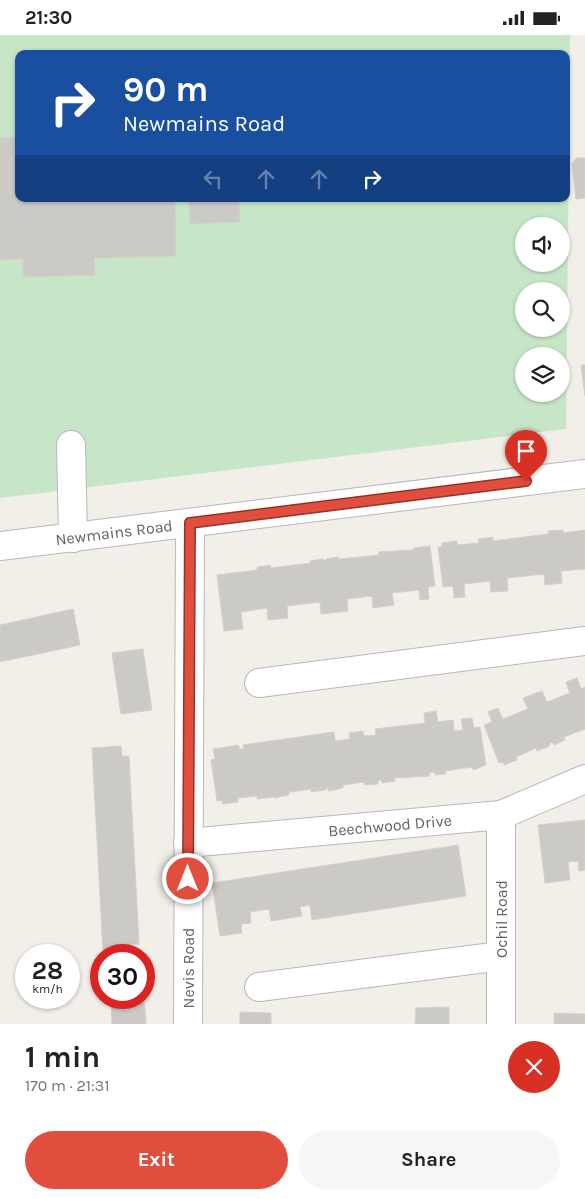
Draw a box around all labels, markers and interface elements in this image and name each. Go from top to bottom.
text: 21:30 [25,7,72,29]
text: 90 m [123,69,209,110]
icon: right [40,70,105,135]
text: Newmains Road [123,111,285,137]
icon: left [199,165,227,193]
icon: ahead [252,165,280,193]
icon: ahead [305,165,333,193]
icon: right [358,165,386,193]
map controls [515,217,570,402]
button: sound [515,217,570,272]
button: search [515,282,570,337]
button: layers [515,347,570,402]
pin [505,430,547,481]
icon: arrive [512,437,540,465]
street label: Newmains Road [54,516,174,549]
street label: Beechwood Drive [327,811,453,840]
position arrow [161,852,213,904]
street label: Ochil Road [492,880,511,958]
street label: Nevis Road [179,927,198,1009]
speed limit sign: 30 [90,944,155,1009]
text: 28 [32,956,63,985]
text: km/h [32,982,63,996]
text: 1 min [25,1039,100,1075]
button: close [508,1041,560,1093]
text: 170 m · 21:31 [25,1076,110,1095]
button: Exit [25,1131,288,1189]
button: Share [298,1131,560,1189]

